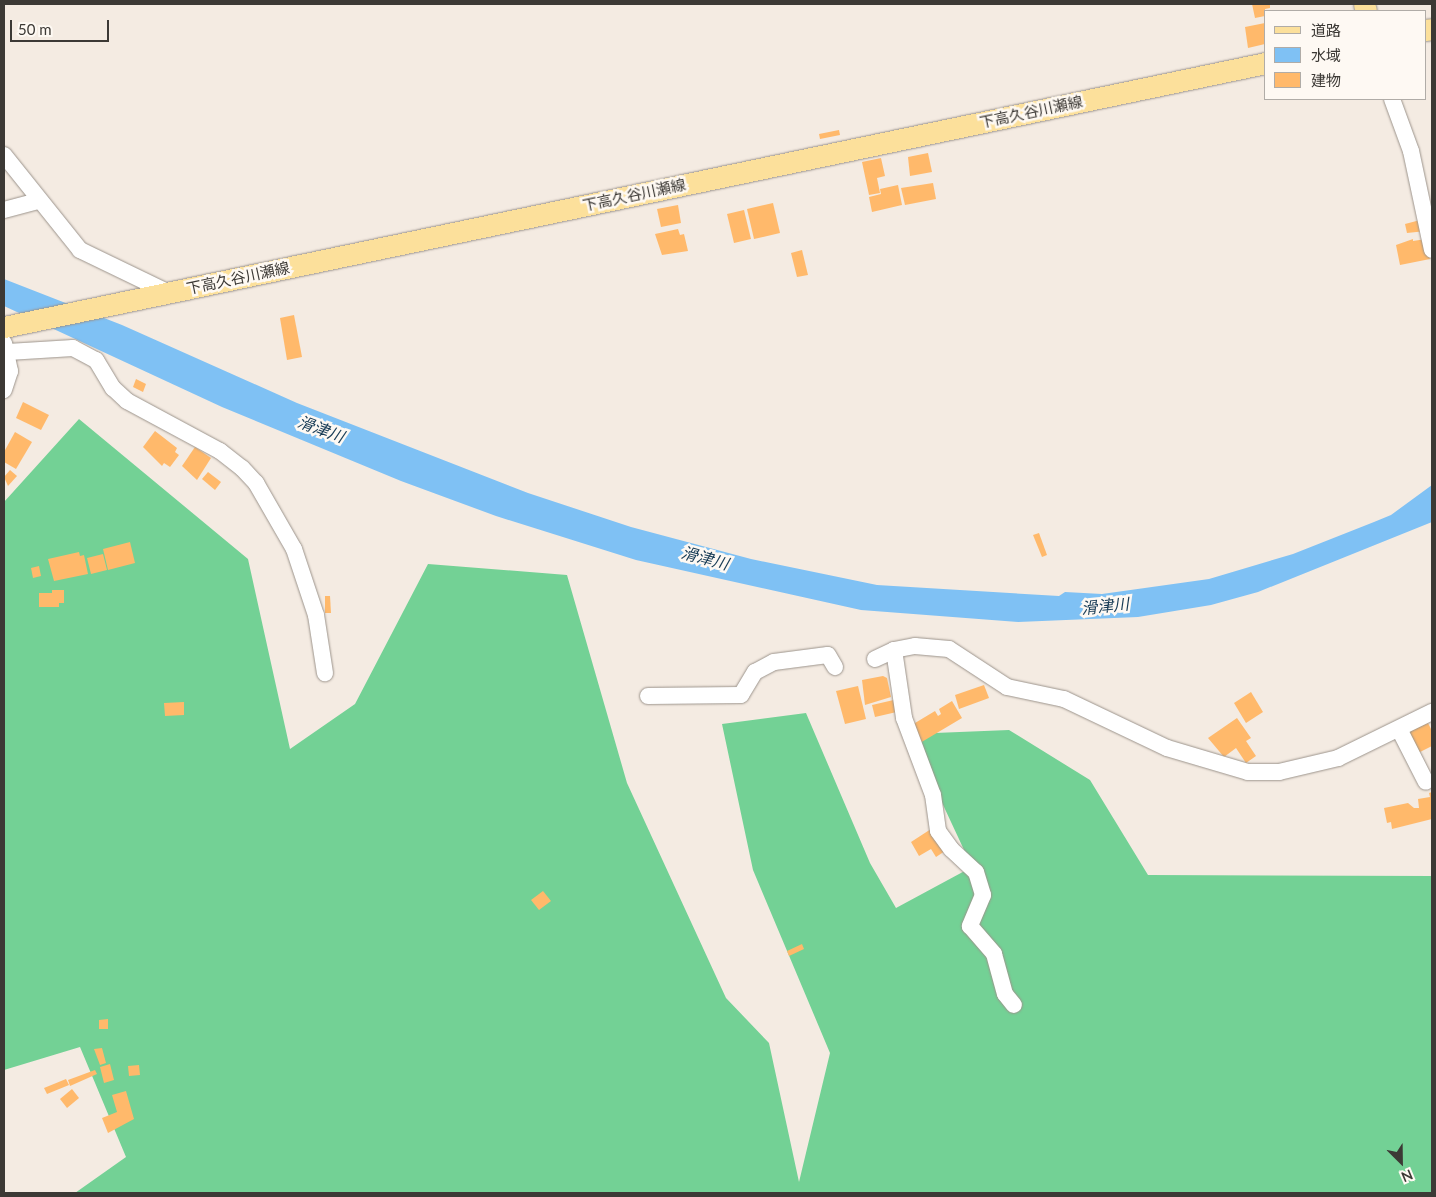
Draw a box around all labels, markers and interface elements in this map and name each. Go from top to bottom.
scale bar [12,10,111,42]
legend [1264,10,1426,100]
text: 50 m [18,20,52,38]
text: 道路 [1311,21,1341,39]
text: 水域 [1311,46,1341,64]
text: 建物 [1311,71,1341,89]
street label: 下高久谷川瀬線 [978,92,1084,132]
street label: 下高久谷川瀬線 [581,175,687,215]
street label: 下高久谷川瀬線 [185,258,291,298]
water label: 滑津川 [295,412,347,446]
water label: 滑津川 [679,543,731,573]
water label: 滑津川 [1080,594,1130,618]
north arrow [1376,1137,1426,1187]
text: N [1399,1166,1415,1186]

